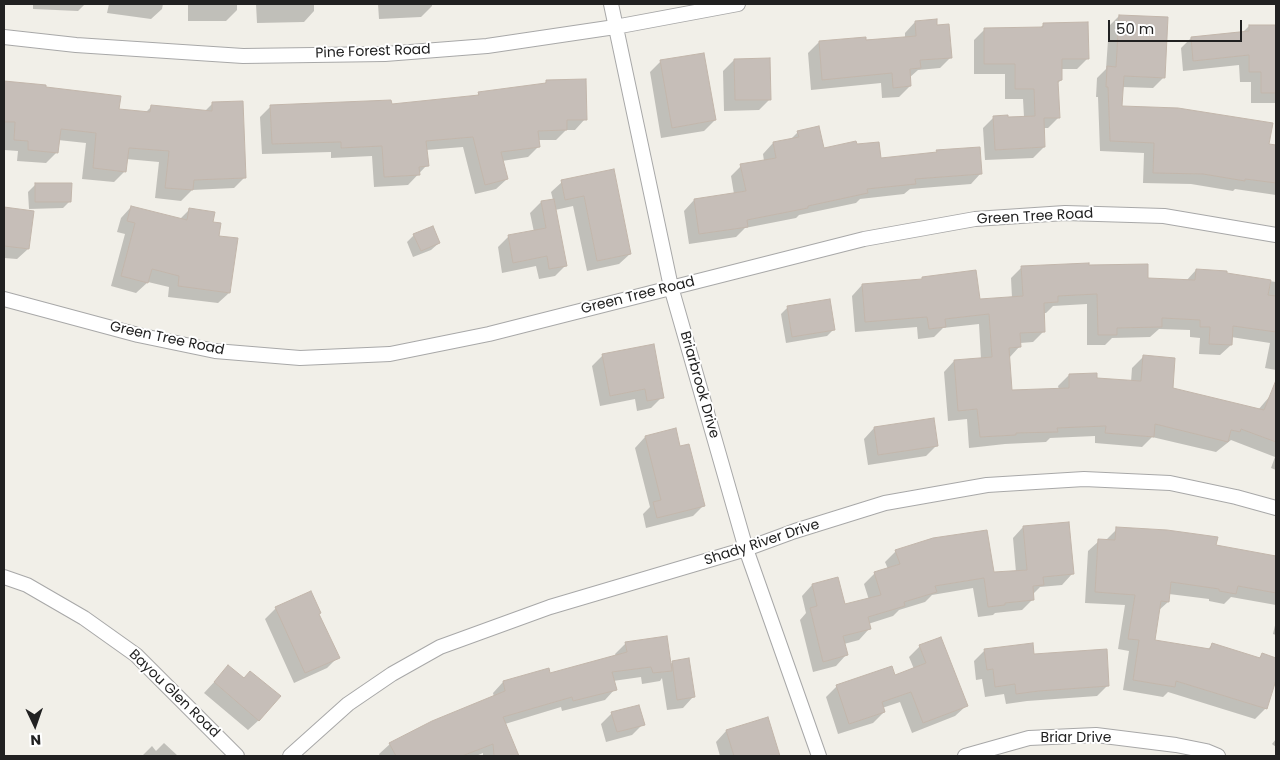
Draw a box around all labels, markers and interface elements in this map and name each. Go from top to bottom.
scale bar [1110,10,1244,42]
text: 50 m [1116,18,1154,39]
street label: Pine Forest Road [315,42,431,62]
street label: Green Tree Road [976,206,1094,228]
street label: Green Tree Road [579,274,697,318]
street label: Green Tree Road [108,319,226,359]
street label: Briarbrook Drive [676,330,722,440]
street label: Shady River Drive [702,516,822,570]
street label: Bayou Glen Road [125,646,223,742]
north arrow [10,700,60,750]
text: N [30,730,42,750]
street label: Briar Drive [1041,730,1111,746]

